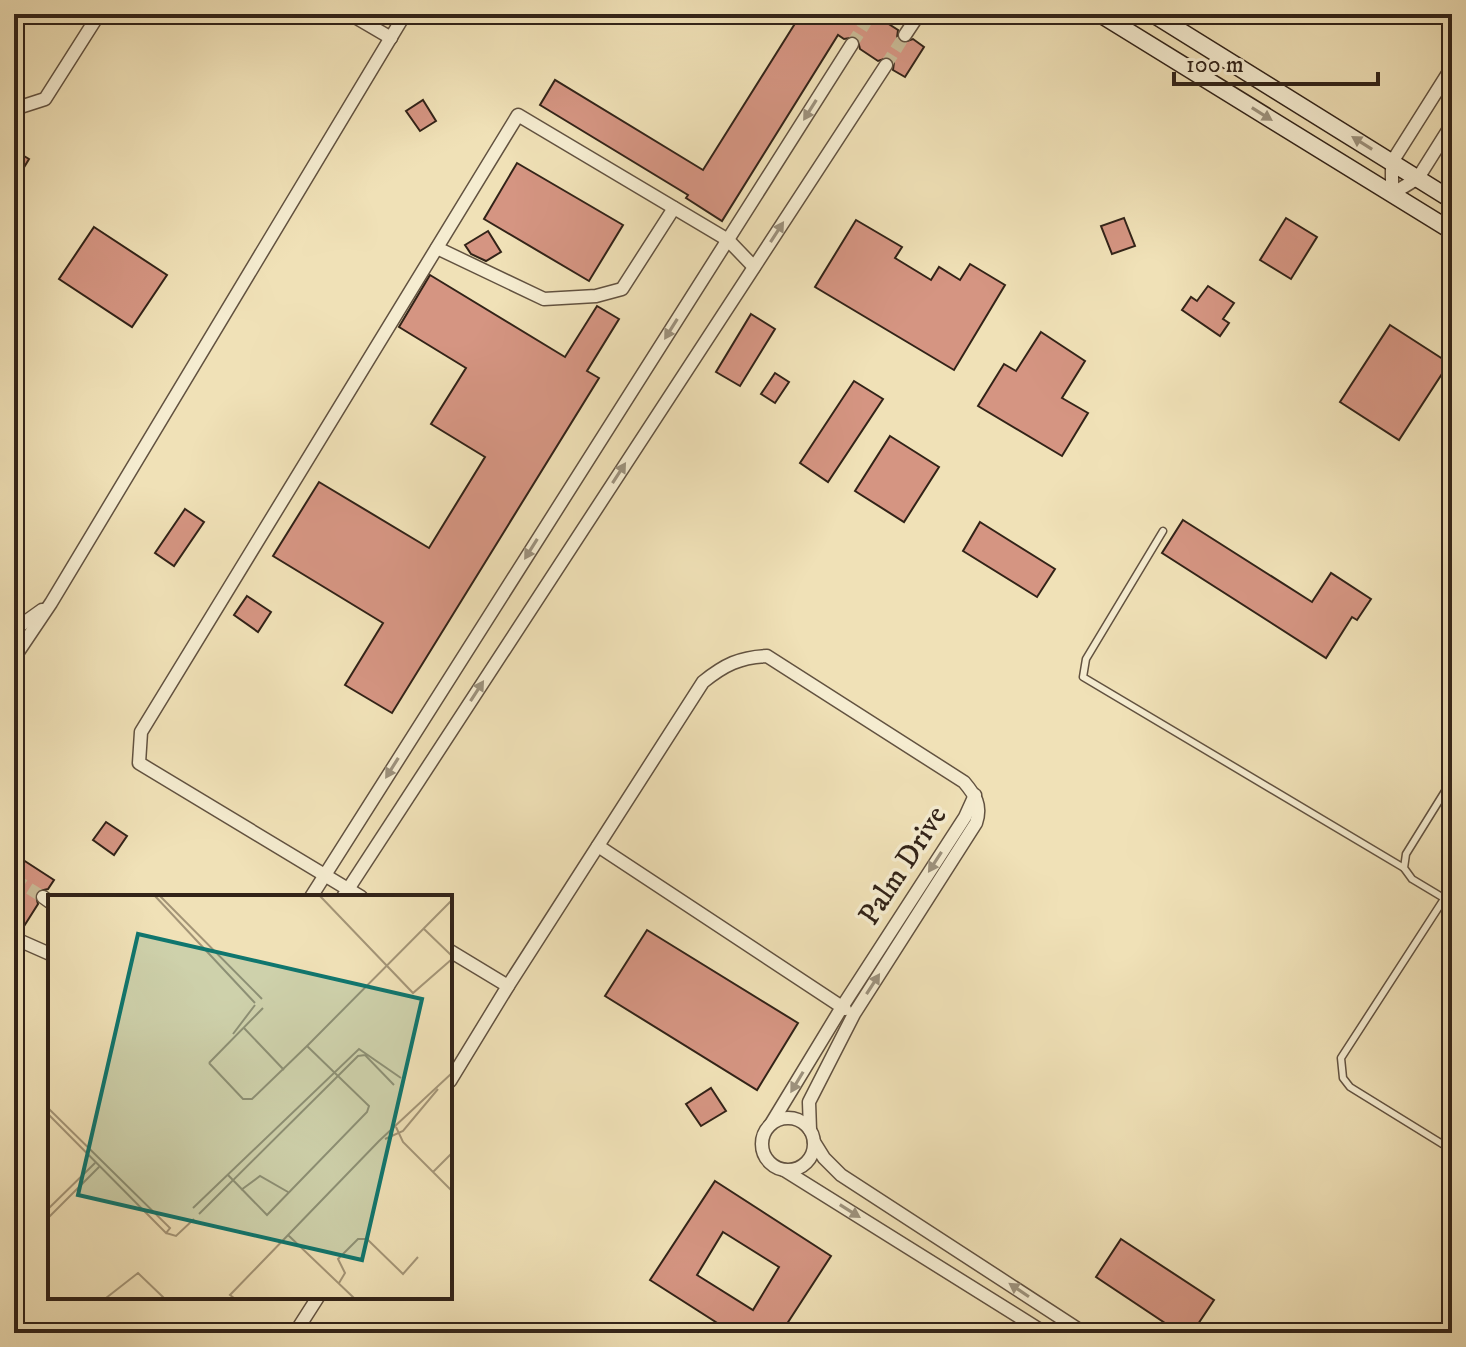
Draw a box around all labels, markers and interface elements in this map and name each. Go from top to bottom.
scale bar [1174,36,1378,86]
text: 100 m [1186,50,1244,80]
one-way arrow [804,99,818,121]
one-way arrow [1251,106,1272,121]
one-way arrow [1351,136,1373,150]
one-way arrow [769,221,783,243]
one-way arrow [663,319,678,340]
one-way arrow [611,462,626,484]
one-way arrow [525,538,539,560]
one-way arrow [469,680,483,702]
one-way arrow [385,757,400,779]
street label: Palm Drive [851,799,956,932]
one-way arrow [928,852,943,873]
inset map [48,895,452,1299]
one-way arrow [866,973,880,995]
one-way arrow [790,1071,804,1093]
one-way arrow [840,1203,861,1218]
one-way arrow [1008,1283,1029,1298]

